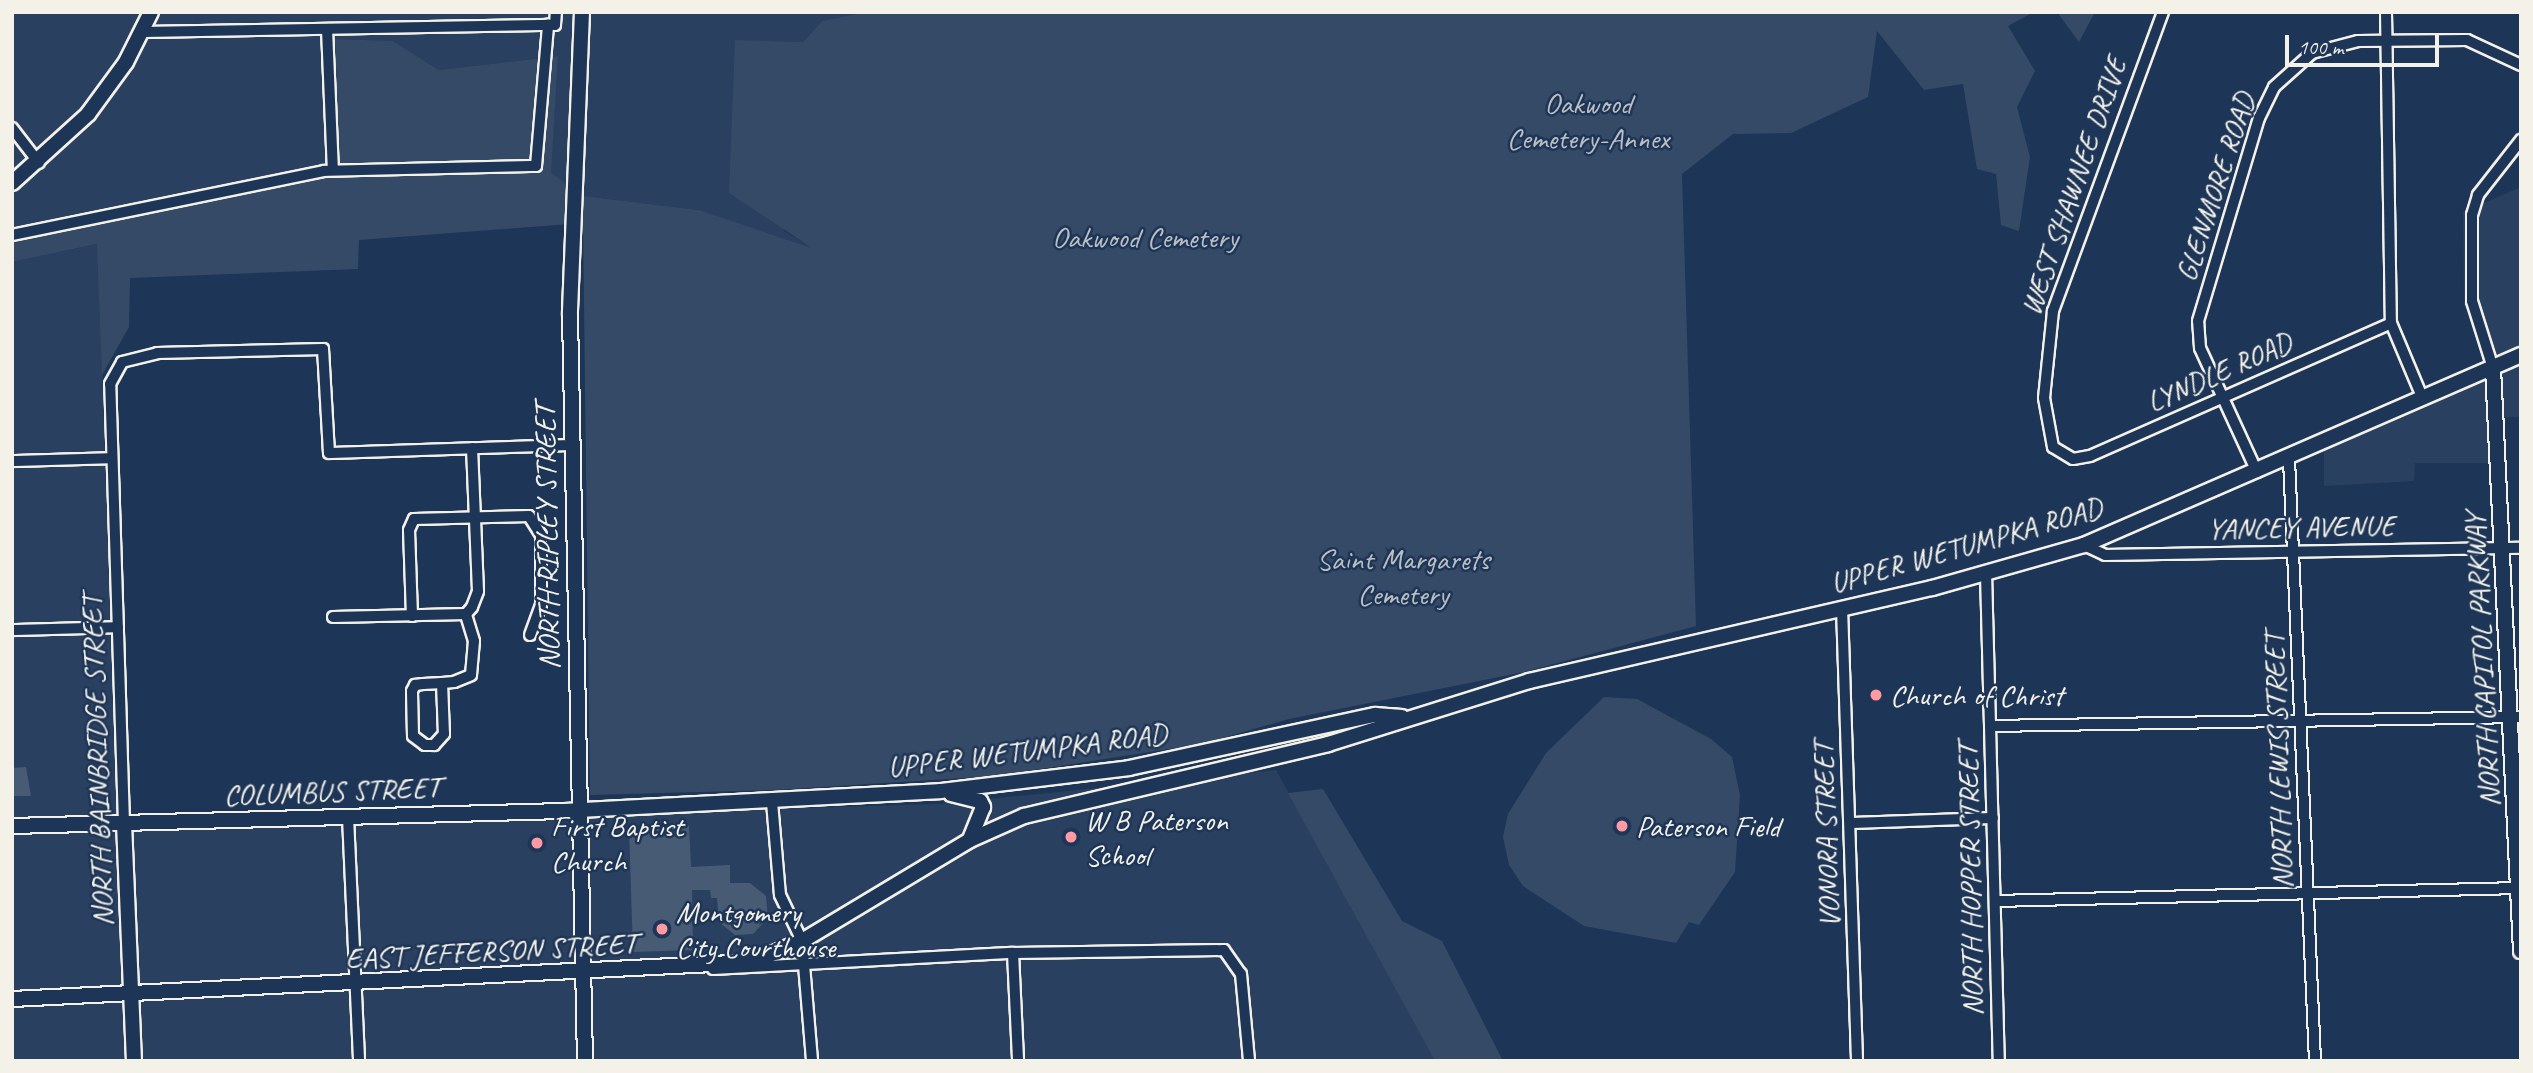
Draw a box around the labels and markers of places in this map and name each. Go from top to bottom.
place label: Church of Christ [1890,677,2064,713]
marker: Church of Christ [1868,687,1884,703]
place label: W B Paterson School [1085,802,1227,872]
place label: First Baptist Church [551,808,684,878]
place label: Paterson Field [1636,808,1780,844]
marker: Paterson Field [1614,818,1630,834]
marker: W B Paterson School [1063,829,1079,845]
marker: First Baptist Church [529,835,545,851]
place label: Montgomery City Courthouse [676,894,835,964]
marker: Montgomery City Courthouse [654,921,670,937]

